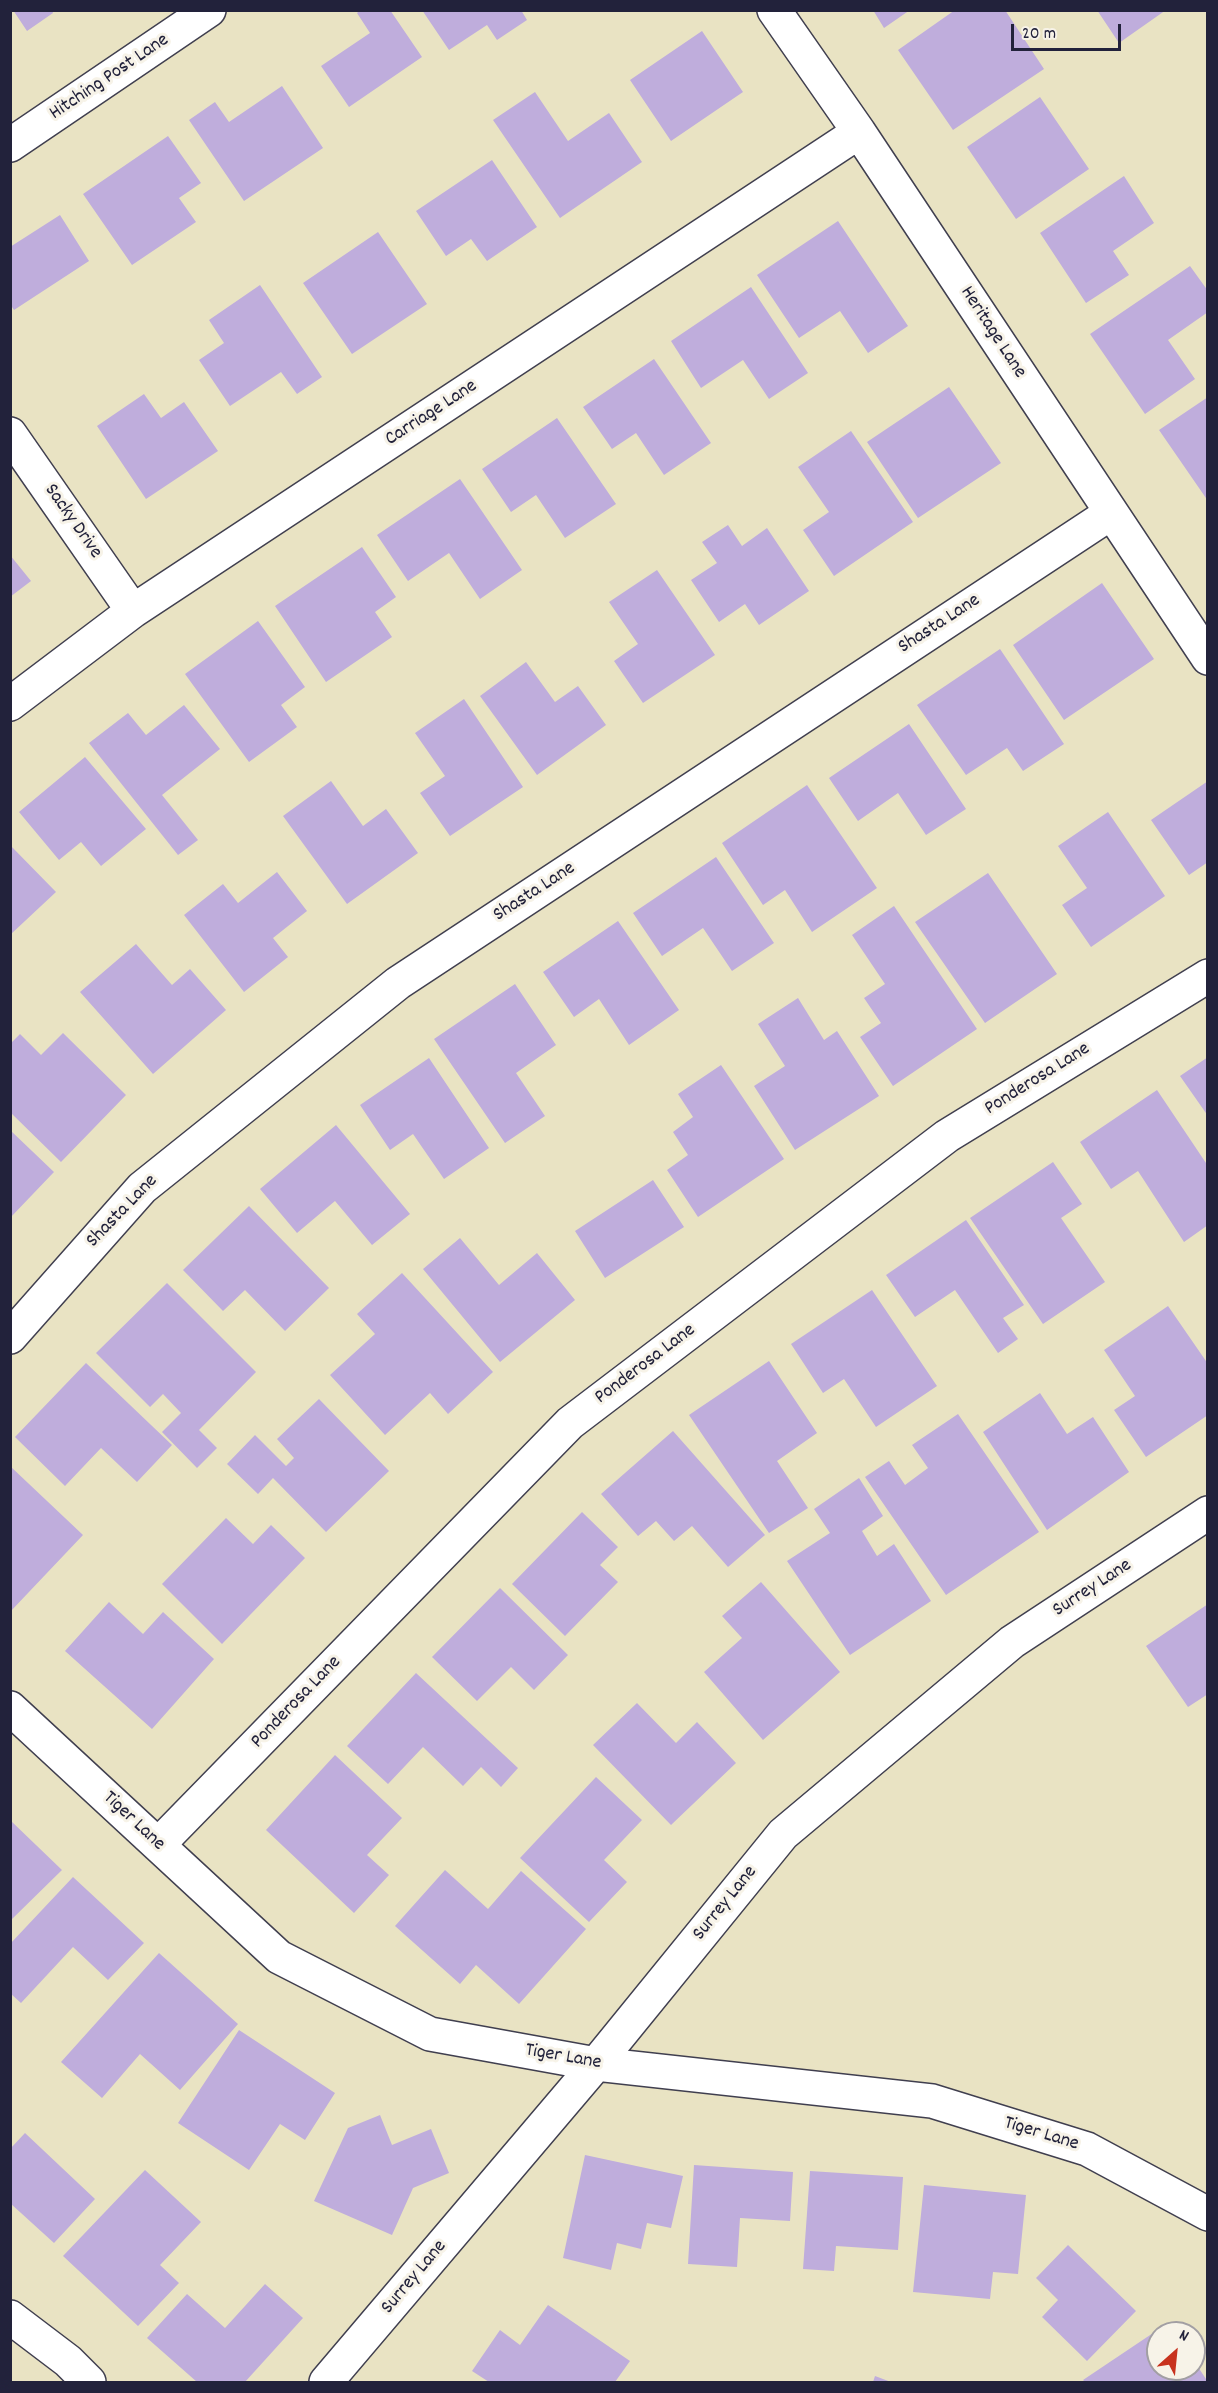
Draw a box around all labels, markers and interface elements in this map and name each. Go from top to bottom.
scale bar [1014,12,1124,50]
text: 20 m [1022,22,1056,47]
street label: Hitching Post Lane [46,29,174,127]
street label: Heritage Lane [953,283,1031,383]
street label: Carriage Lane [381,375,483,453]
street label: Sacky Drive [38,480,106,564]
street label: Shasta Lane [895,590,985,660]
street label: Shasta Lane [490,858,580,928]
street label: Ponderosa Lane [981,1038,1095,1122]
street label: Shasta Lane [82,1170,164,1254]
street label: Ponderosa Lane [591,1319,701,1411]
street label: Surrey Lane [1049,1555,1137,1623]
street label: Ponderosa Lane [247,1652,347,1754]
street label: Tiger Lane [97,1787,169,1857]
street label: Surrey Lane [689,1862,763,1946]
street label: Tiger Lane [523,2040,603,2076]
street label: Tiger Lane [1001,2112,1081,2158]
street label: Surrey Lane [377,2236,453,2320]
north arrow [1146,2321,1206,2381]
text: N [1175,2324,1192,2348]

